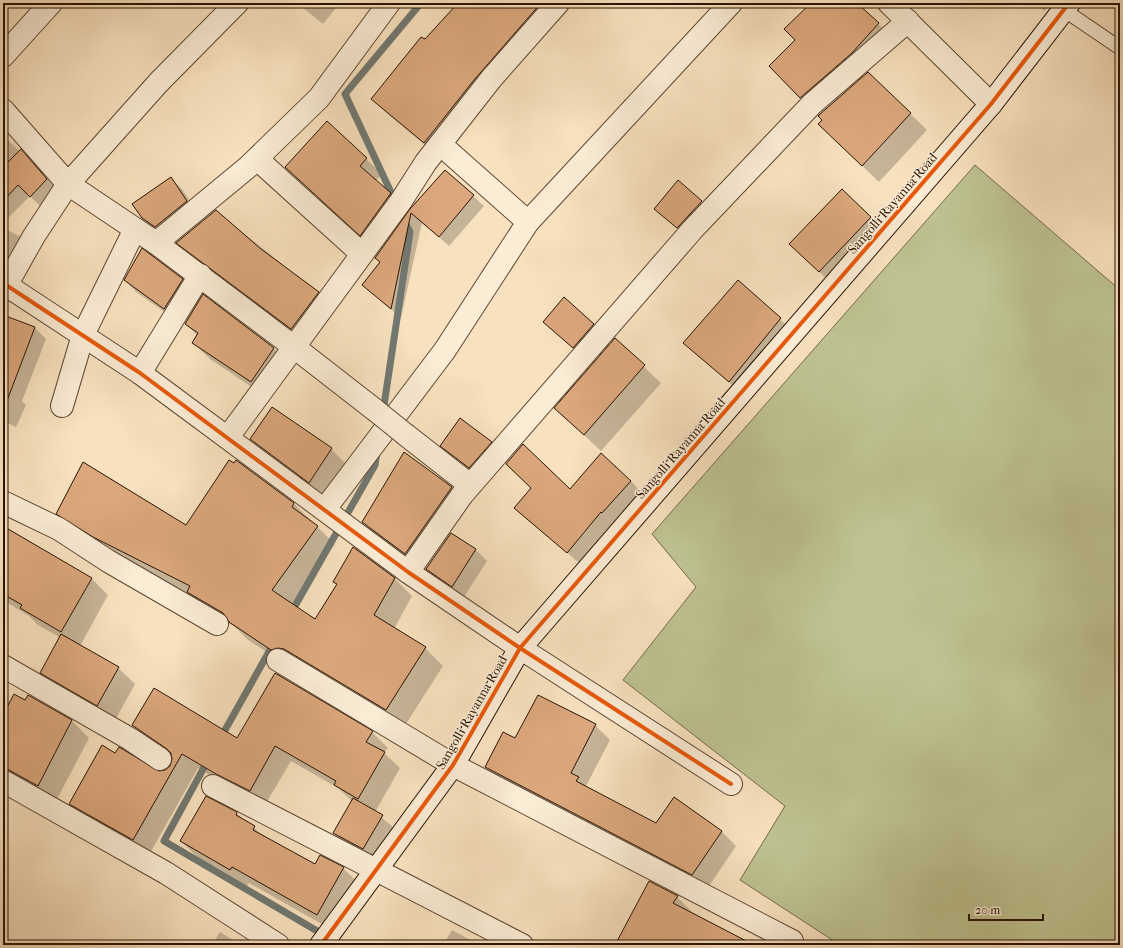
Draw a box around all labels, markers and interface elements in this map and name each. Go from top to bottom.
street label: Sangolli Rayanna Road [845,149,941,257]
street label: Sangolli Rayanna Road [633,394,729,502]
street label: Sangolli Rayanna Road [433,652,511,772]
scale bar [969,896,1043,922]
text: 20 m [975,903,1000,917]

